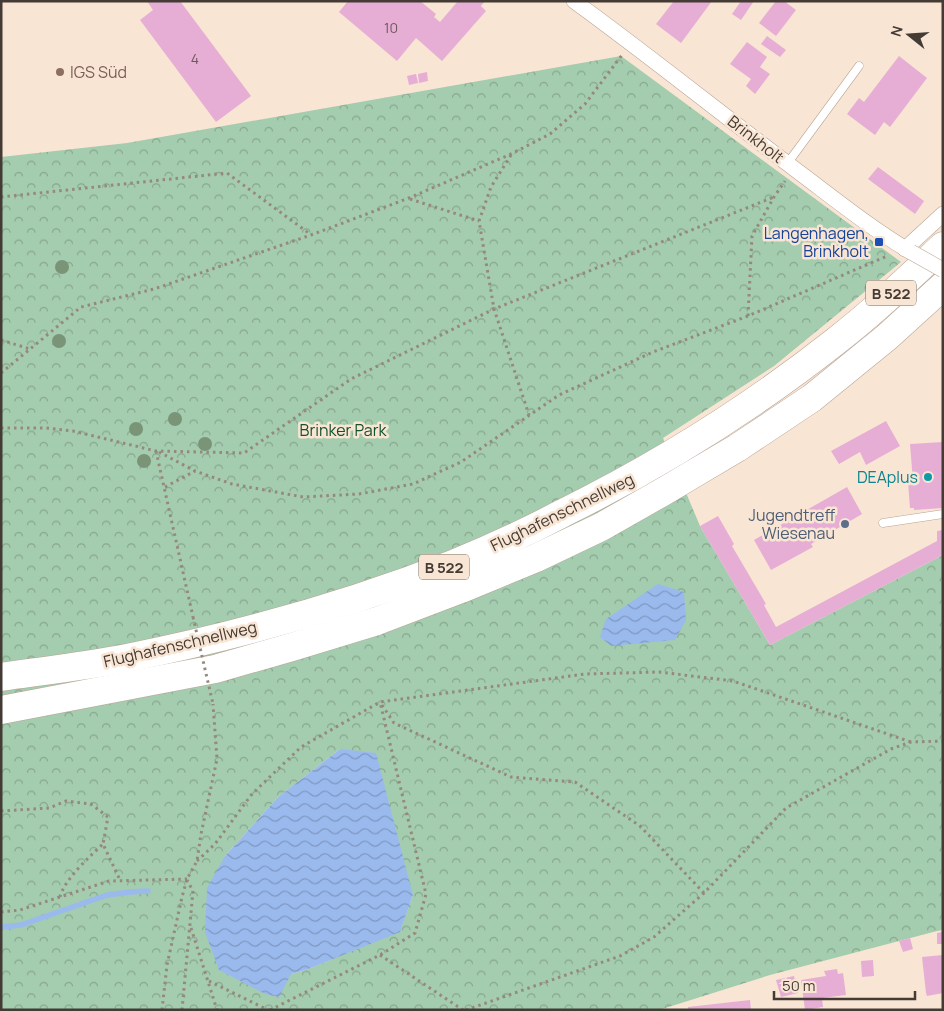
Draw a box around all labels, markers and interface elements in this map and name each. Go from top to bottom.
north arrow [884,10,934,60]
house number: 10 [384,18,398,37]
text: N [886,23,907,39]
house number: 4 [191,49,199,68]
place label: IGS Süd [70,61,127,83]
marker: IGS Süd [54,66,66,78]
street label: Brinkholt [723,110,789,168]
place label: Langenhagen, Brinkholt [764,222,869,262]
marker: Langenhagen, Brinkholt [873,236,885,248]
road number: B 522 [866,280,916,306]
park label: Brinker Park [300,419,387,441]
place label: DEAplus [857,466,918,488]
street label: Flughafenschnellweg [487,468,637,556]
marker: DEAplus [922,471,934,483]
place label: Jugendtreff Wiesenau [749,504,835,544]
marker: Jugendtreff Wiesenau [839,518,851,530]
road number: B 522 [419,554,469,580]
street label: Flughafenschnellweg [101,616,259,672]
scale bar [774,968,915,1000]
text: 50 m [782,975,816,996]

